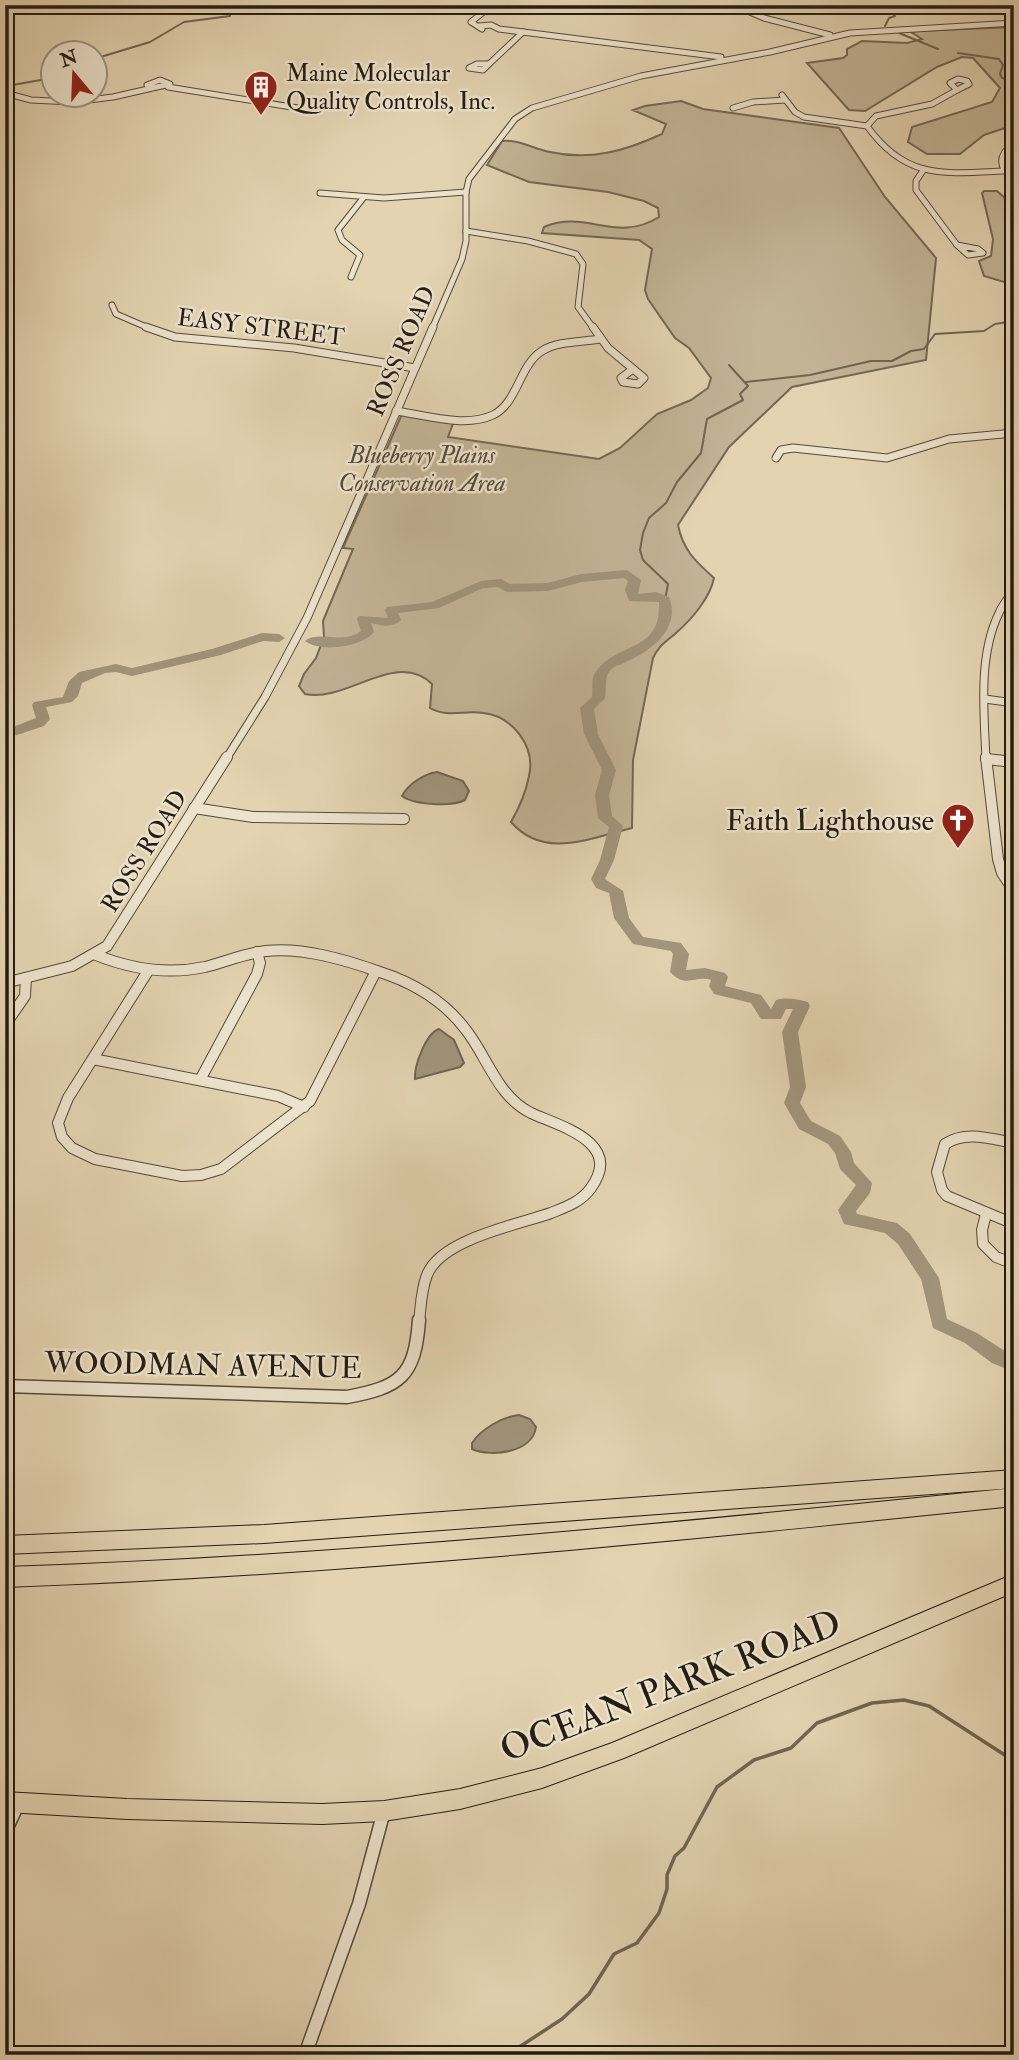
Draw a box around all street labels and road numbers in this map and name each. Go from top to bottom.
street label: ROSS ROAD [360,281,443,421]
street label: EASY STREET [176,302,346,353]
street label: ROSS ROAD [95,784,194,918]
street label: WOODMAN AVENUE [43,1344,362,1387]
street label: OCEAN PARK ROAD [493,1600,848,1773]

